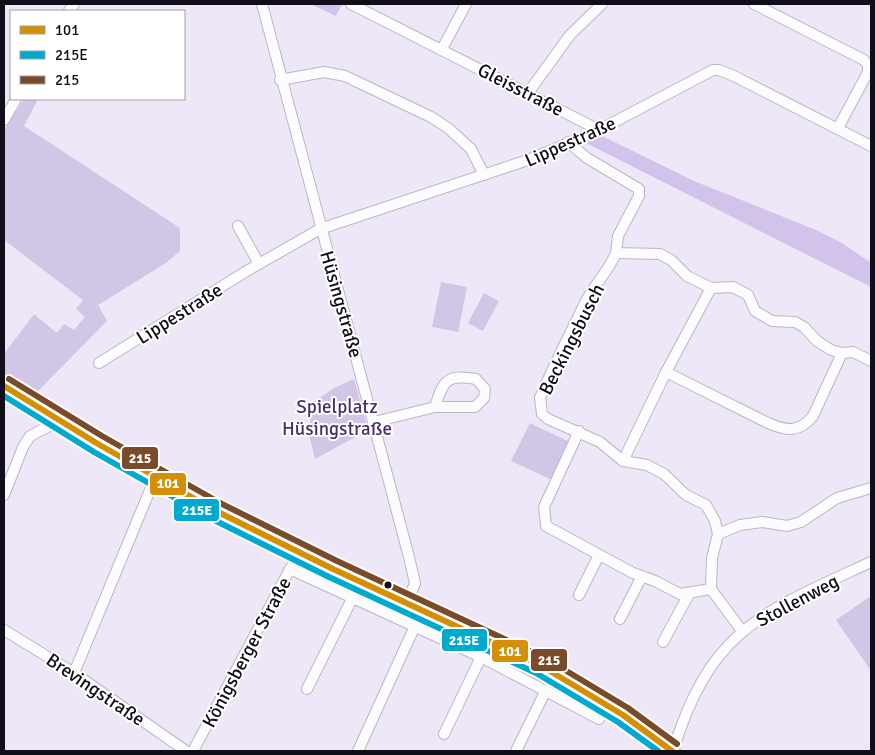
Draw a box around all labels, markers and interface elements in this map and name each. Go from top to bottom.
legend [10,10,185,100]
text: 101 [55,21,79,39]
text: 215E [55,46,88,64]
street label: Gleisstraße [473,58,568,122]
text: 215 [55,71,79,89]
street label: Lippestraße [521,111,620,173]
street label: Hüsingstraße [314,248,368,360]
street label: Lippestraße [132,278,227,350]
street label: Beckingsbusch [534,280,610,399]
park label: Spielplatz Hüsingstraße [282,395,392,441]
line badge: 215 [121,446,159,470]
text: 215 [129,450,151,467]
line badge: 101 [149,472,187,496]
text: 101 [157,475,180,492]
line badge: 215E [173,498,220,522]
text: 215E [182,502,212,519]
street label: Stollenweg [752,569,843,633]
street label: Königsberger Straße [197,573,297,732]
unlabelled marker [383,580,393,590]
line badge: 215E [441,628,488,652]
text: 215E [449,632,479,649]
line badge: 101 [491,639,529,663]
text: 101 [499,643,522,660]
street label: Brevingstraße [41,648,149,732]
line badge: 215 [530,648,568,672]
text: 215 [538,652,560,669]

